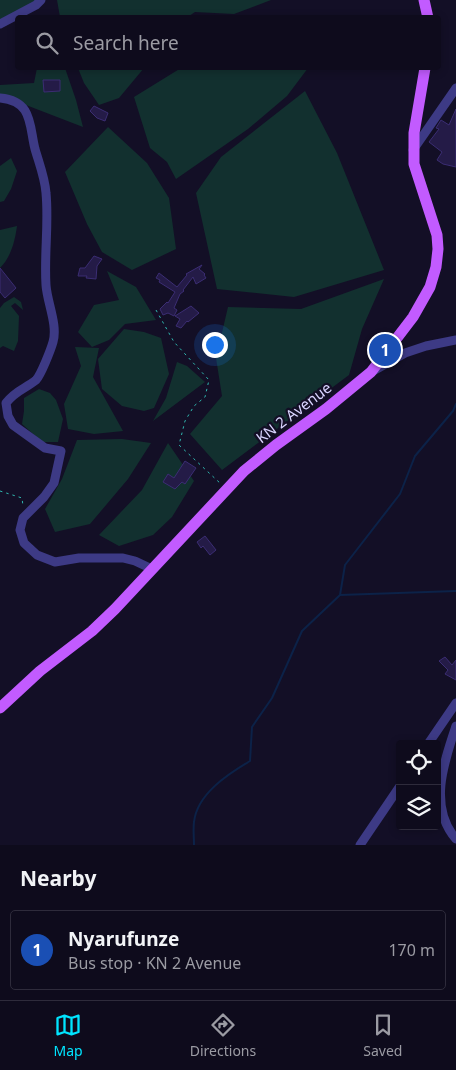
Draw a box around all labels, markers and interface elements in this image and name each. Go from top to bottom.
search box [15,15,441,70]
icon: search [33,29,61,57]
text: Search here [73,30,179,56]
pin: 1 [369,331,401,369]
your location [202,332,228,358]
street label: KN 2 Avenue [252,377,335,447]
map controls [396,740,441,830]
button: locate [396,740,441,785]
button: layers [396,785,441,830]
text: Nearby [20,864,96,892]
text: Nyarufunze [68,926,179,952]
text: 1 [32,939,42,961]
text: 170 m [388,939,435,961]
text: Bus stop · KN 2 Avenue [68,952,241,974]
tab: Map [54,1011,83,1060]
tab: Directions [190,1011,256,1060]
tab: Saved [363,1011,402,1060]

